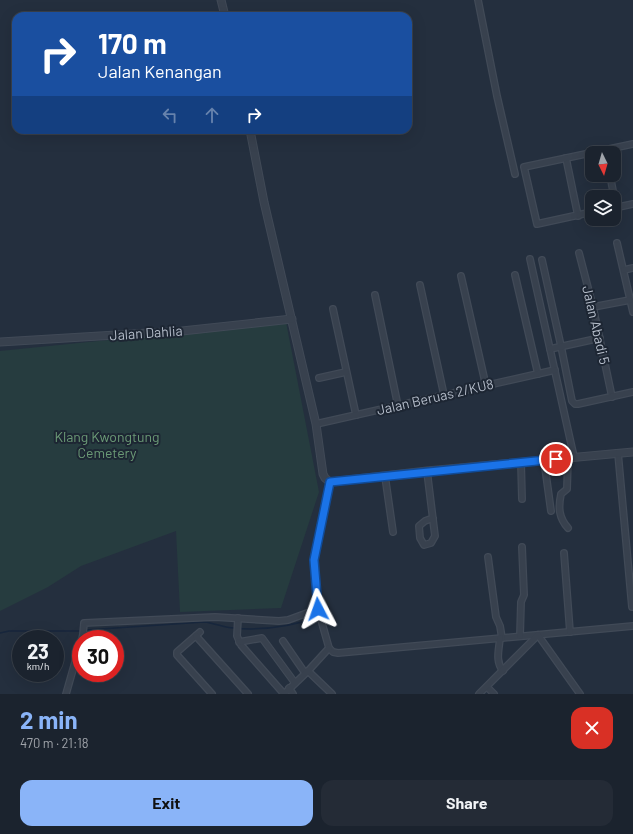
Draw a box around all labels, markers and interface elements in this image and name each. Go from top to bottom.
text: 170 m [98,26,167,60]
icon: right [32,28,84,80]
text: Jalan Kenangan [98,60,222,82]
icon: left [159,104,181,126]
icon: ahead [201,104,223,126]
icon: right [243,104,265,126]
north arrow [585,146,621,182]
map controls [585,146,621,226]
button: layers [585,190,621,226]
street label: Jalan Abadi 5 [579,284,614,366]
street label: Jalan Dahlia [109,321,183,344]
street label: Jalan Beruas 2/KU8 [375,375,495,418]
park label: Klang Kwongtung Cemetery [54,428,160,461]
pin [539,442,573,476]
icon: arrive [545,448,567,470]
position arrow [297,588,339,630]
speed limit sign: 30 [72,630,124,682]
text: 23 [27,639,49,663]
text: km/h [27,660,49,672]
text: 2 min [20,705,78,734]
button: close [571,707,613,749]
text: 470 m · 21:18 [20,735,89,751]
button: Exit [20,780,313,826]
button: Share [321,780,613,826]

